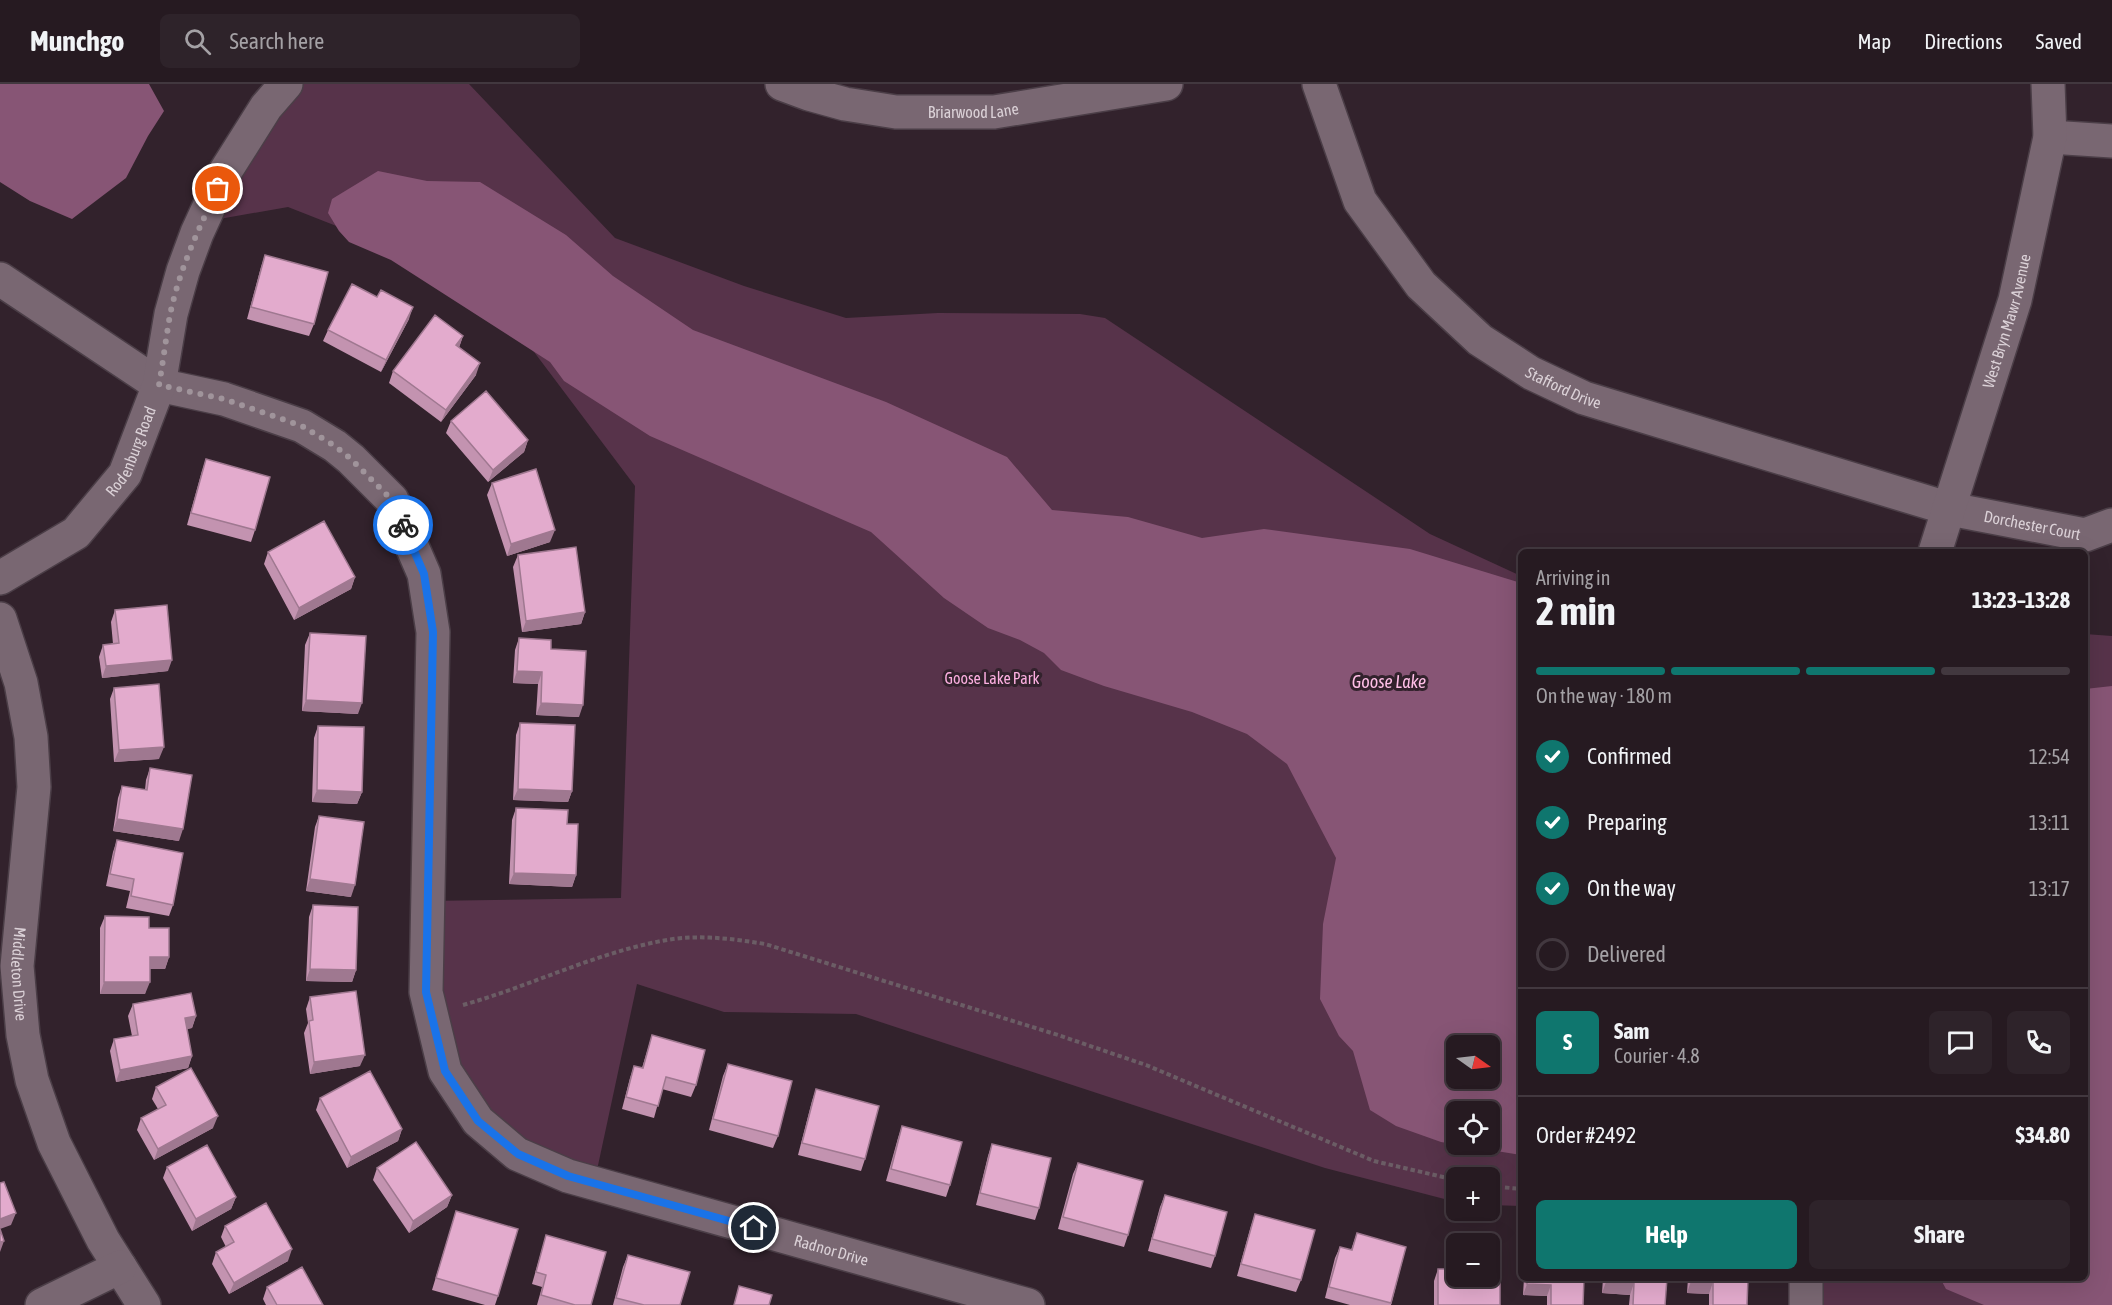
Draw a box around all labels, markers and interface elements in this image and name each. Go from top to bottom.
search box [160,14,580,68]
text: Munchgo [30,25,124,57]
icon: search [181,25,214,58]
text: Search here [229,28,324,54]
text: Map [1857,29,1891,53]
text: Directions [1924,29,2003,53]
text: Saved [2036,29,2082,53]
street label: Briarwood Lane [928,99,1020,121]
pin [192,163,243,214]
icon: bag [201,172,234,205]
street label: West Bryn Mawr Avenue [1979,252,2034,390]
street label: Stafford Drive [1522,363,1603,412]
street label: Rodenburg Road [102,404,159,500]
courier [373,495,433,555]
street label: Dorchester Court [1982,507,2083,543]
icon: bike [387,509,420,542]
text: Arriving in [1536,566,1610,589]
text: 13:23–13:28 [1972,587,2070,613]
text: 2 min [1536,589,1616,633]
park label: Goose Lake Park [944,669,1040,687]
water label: Goose Lake [1352,671,1426,692]
text: On the way · 180 m [1536,684,1672,707]
icon: check [1536,740,1569,773]
text: Confirmed [1587,743,1672,769]
text: 12:54 [2029,745,2070,768]
icon: check [1536,806,1569,839]
text: Preparing [1587,809,1667,835]
text: 13:11 [2029,811,2070,834]
icon: check [1536,872,1569,905]
text: On the way [1587,875,1676,901]
text: 13:17 [2029,877,2070,900]
street label: Middleton Drive [8,926,31,1021]
text: Delivered [1587,941,1666,967]
button: chat [1929,1011,1992,1074]
button: phone [2007,1011,2070,1074]
text: Sam [1614,1018,1649,1044]
text: S [1563,1029,1572,1055]
north arrow [1446,1035,1500,1089]
map controls [1446,1035,1500,1287]
text: Courier · 4.8 [1614,1044,1700,1067]
button: locate [1446,1101,1500,1155]
text: Order #2492 [1536,1122,1636,1148]
text: $34.80 [2015,1122,2070,1148]
button: + [1446,1167,1500,1221]
button: Help [1536,1200,1797,1269]
button: Share [1809,1200,2070,1269]
pin [728,1202,779,1253]
icon: home [737,1211,770,1244]
street label: Radnor Drive [792,1231,871,1269]
button: − [1446,1233,1500,1287]

